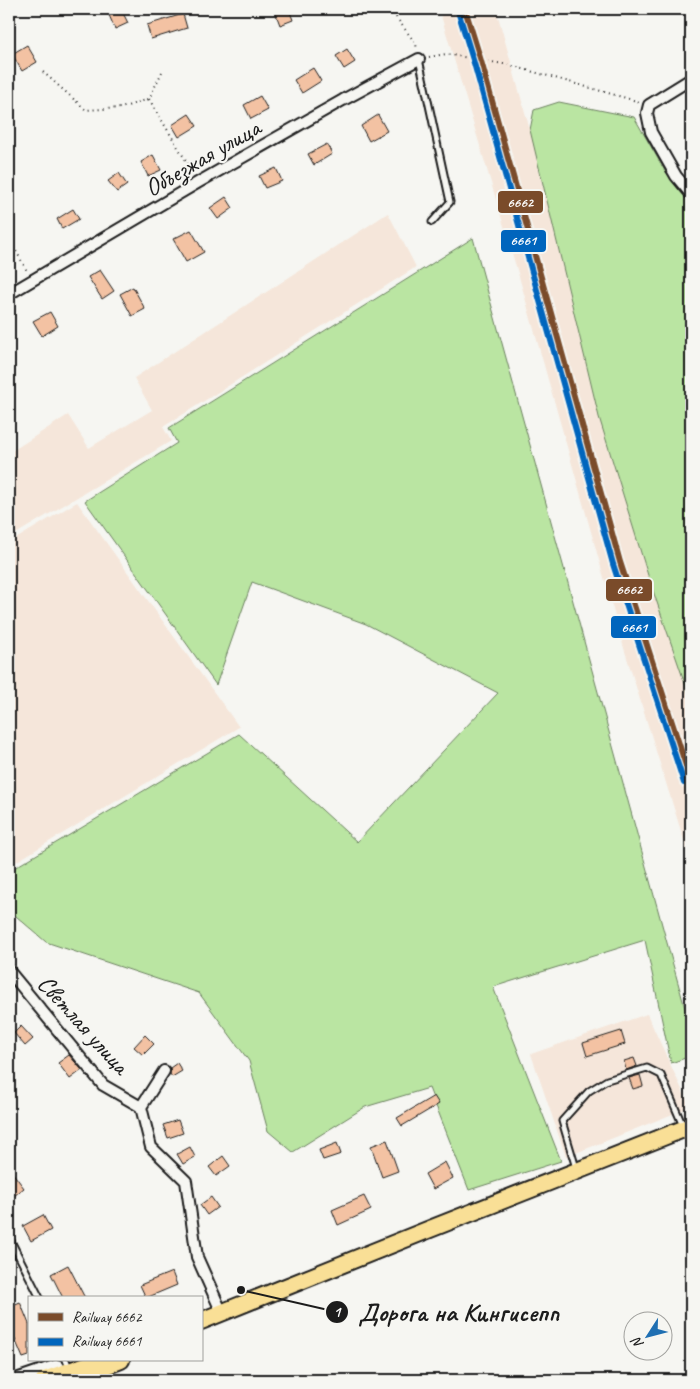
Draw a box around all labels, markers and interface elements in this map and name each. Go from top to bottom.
street label: Объезжая улица [139,111,269,205]
line badge: 6662 [497,190,544,214]
text: 6662 [507,194,535,211]
line badge: 6661 [500,229,547,253]
text: 6661 [510,232,538,249]
line badge: 6662 [605,578,653,602]
text: 6662 [616,581,644,598]
line badge: 6661 [610,615,657,639]
text: 6661 [621,619,649,636]
street label: Светлая улица [30,968,138,1083]
callout: Дорога на Кингисепп [324,1291,570,1332]
legend [28,1296,202,1362]
text: Дорога на Кингисепп [358,1296,560,1329]
text: 1 [334,1303,343,1322]
text: Railway 6662 [72,1308,143,1327]
north arrow [622,1312,672,1362]
text: Railway 6661 [72,1332,143,1351]
text: N [627,1333,647,1352]

